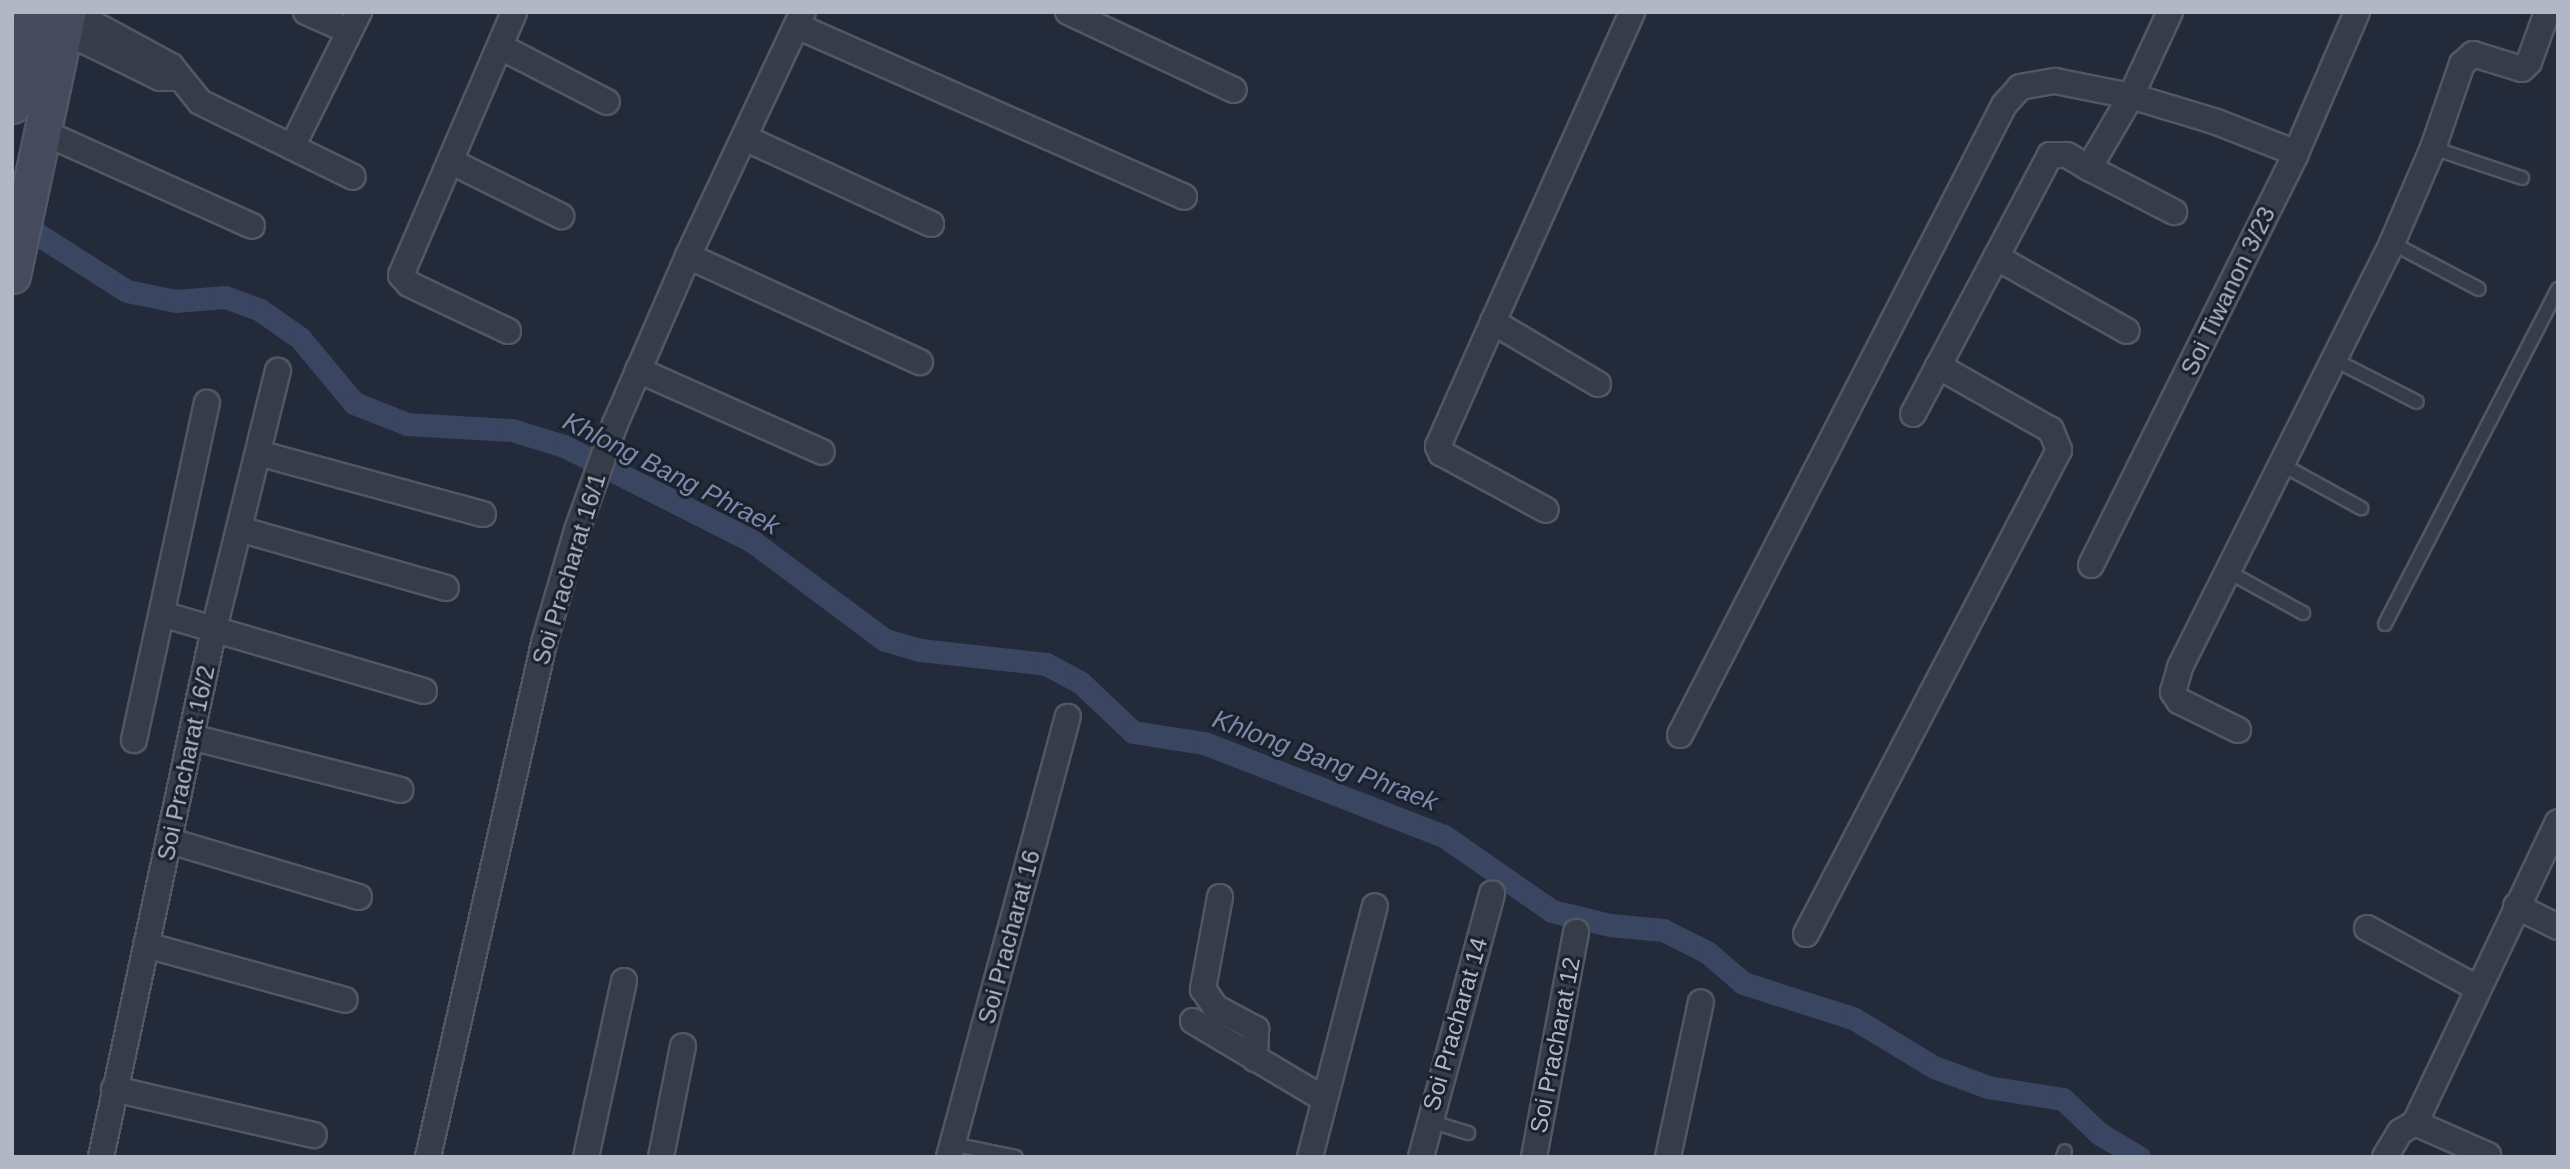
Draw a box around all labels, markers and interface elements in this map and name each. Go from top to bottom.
street label: Soi Tiwanon 3/23 [2175,202,2281,380]
water label: Khlong Bang Phraek [558,406,784,542]
street label: Soi Pracharat 16/1 [526,470,612,668]
street label: Soi Pracharat 16/2 [151,663,221,863]
water label: Khlong Bang Phraek [1208,704,1442,818]
street label: Soi Pracharat 16 [972,847,1046,1027]
street label: Soi Pracharat 14 [1417,934,1493,1114]
street label: Soi Pracharat 12 [1524,955,1586,1135]

